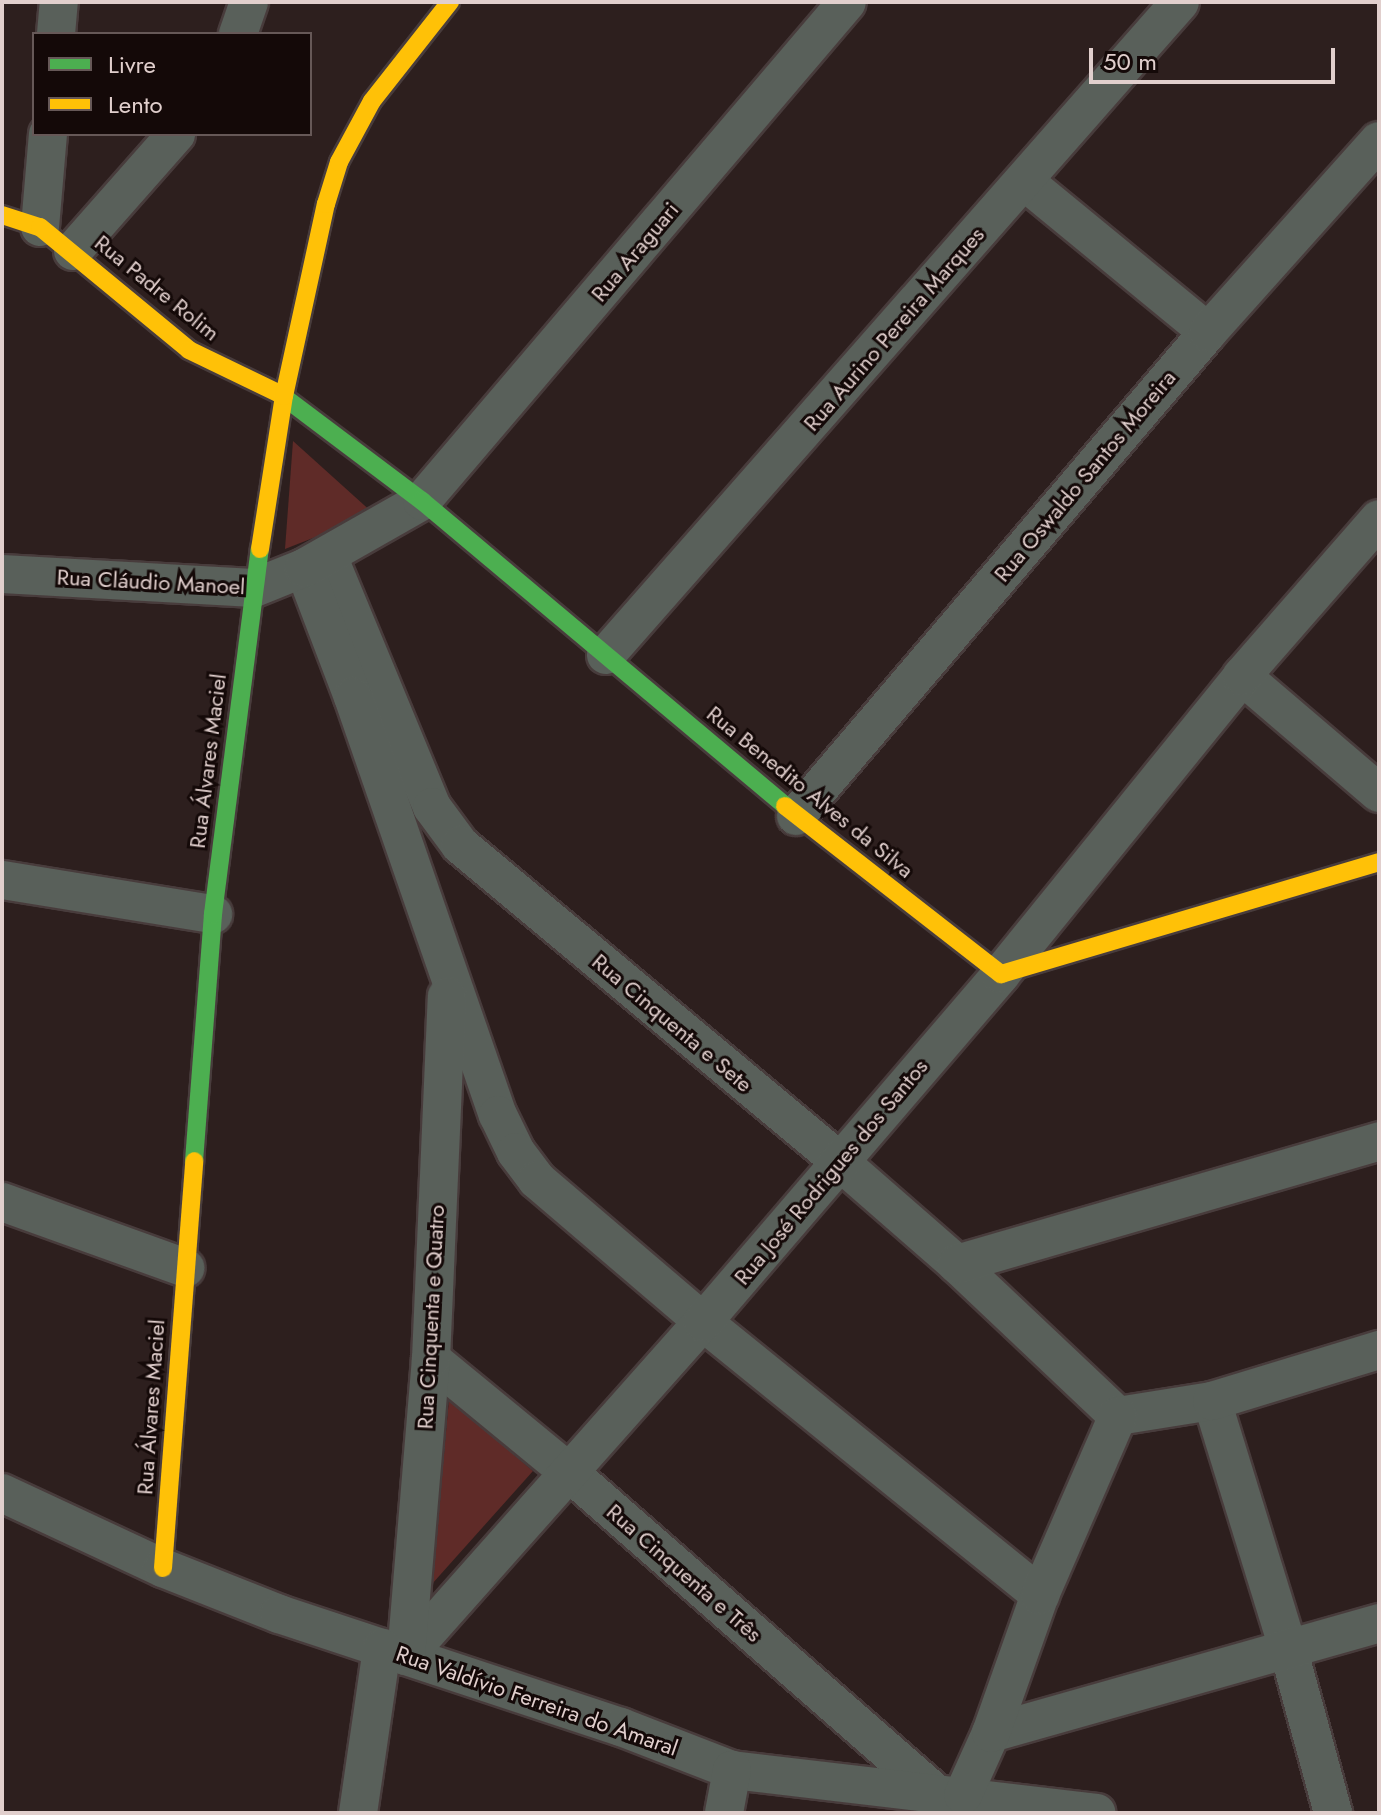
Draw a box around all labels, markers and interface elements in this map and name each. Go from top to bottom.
legend [32,32,312,136]
scale bar [1093,32,1339,82]
text: 50 m [1103,44,1157,79]
text: Livre [108,47,156,82]
text: Lento [108,87,163,122]
street label: Rua Araguari [586,197,684,307]
street label: Rua Aurino Pereira Marques [798,222,990,436]
street label: Rua Padre Rolim [89,230,225,346]
street label: Rua Oswaldo Santos Moreira [989,365,1181,587]
street label: Rua Cláudio Manoel [56,564,246,600]
street label: Rua Álvares Maciel [184,672,232,850]
street label: Rua Benedito Alves da Silva [701,700,919,884]
street label: Rua Cinquenta e Sete [587,948,757,1098]
street label: Rua José Rodrigues dos Santos [729,1054,933,1290]
street label: Rua Cinquenta e Quatro [412,1204,450,1430]
street label: Rua Álvares Maciel [132,1318,170,1496]
street label: Rua Cinquenta e Três [601,1499,767,1647]
street label: Rua Valdívio Ferreira do Amaral [393,1640,681,1762]

